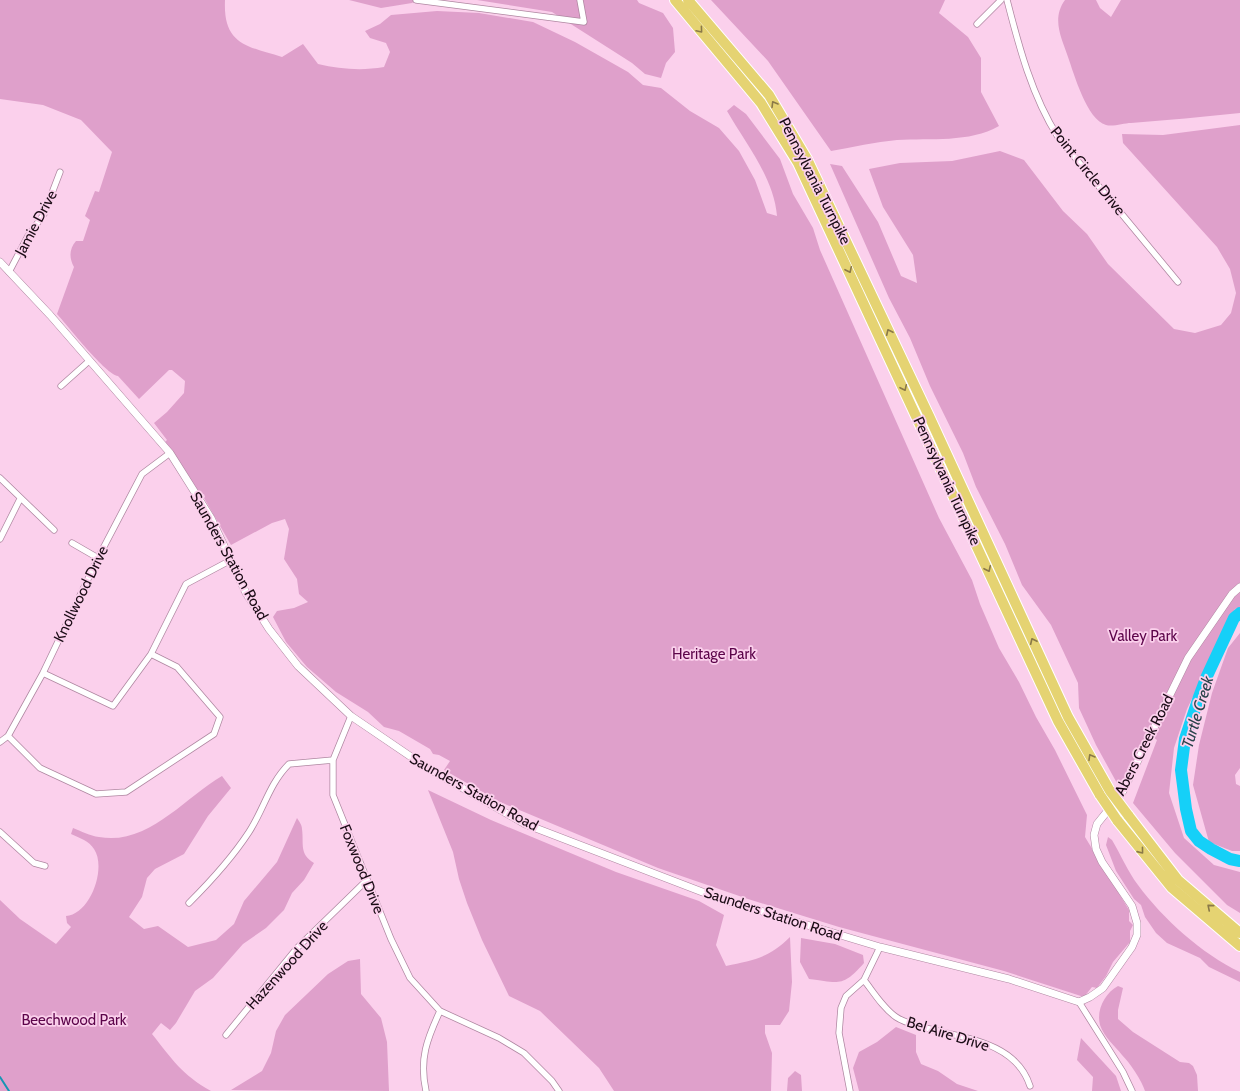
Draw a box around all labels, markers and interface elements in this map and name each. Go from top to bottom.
one-way arrow [695,25,702,33]
one-way arrow [772,101,779,108]
street label: Pennsylvania Turnpike [775,115,855,248]
street label: Point Circle Drive [1047,123,1129,219]
street label: Jamie Drive [11,187,61,260]
one-way arrow [844,266,852,273]
one-way arrow [886,329,894,337]
one-way arrow [899,383,907,391]
street label: Pennsylvania Turnpike [909,414,985,549]
street label: Saunders Station Road [186,489,272,623]
street label: Knollwood Drive [50,543,112,645]
one-way arrow [983,565,991,572]
park label: Valley Park [1109,627,1177,645]
one-way arrow [1030,637,1038,645]
park label: Heritage Park [672,645,756,663]
water label: Turtle Creek [1178,673,1218,750]
street label: Abers Creek Road [1111,691,1177,799]
street label: Saunders Station Road [407,749,541,835]
one-way arrow [1088,754,1095,761]
street label: Foxwood Drive [336,822,388,917]
one-way arrow [1137,846,1144,853]
street label: Saunders Station Road [702,883,844,945]
one-way arrow [1208,905,1215,912]
street label: Hazenwood Drive [242,917,332,1013]
park label: Beechwood Park [21,1011,127,1029]
street label: Bel Aire Drive [905,1013,992,1055]

